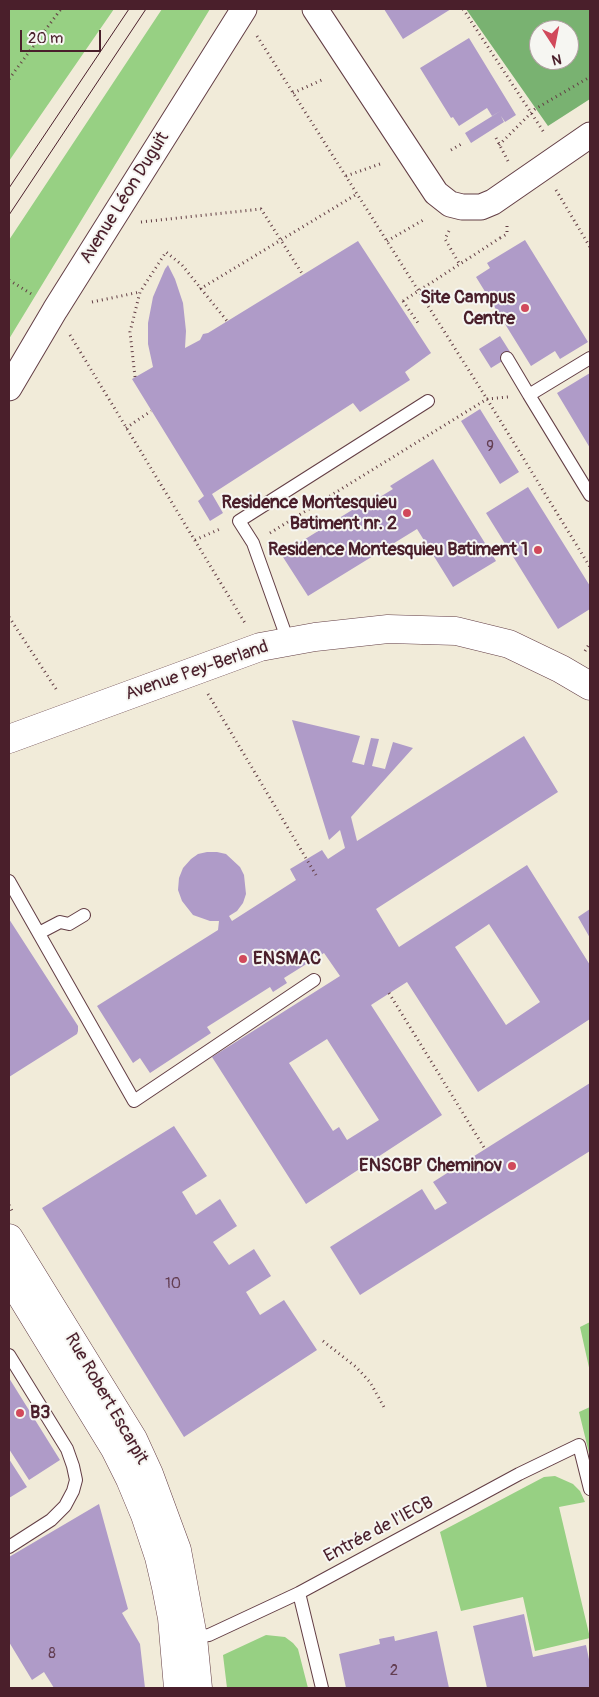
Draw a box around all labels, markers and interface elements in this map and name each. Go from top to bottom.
scale bar [22,20,104,52]
north arrow [529,20,579,70]
text: 20 m [28,29,63,48]
text: N [550,50,563,68]
street label: Avenue Léon Duguit [76,128,174,268]
place label: Site Campus Centre [420,287,515,330]
marker: Site Campus Centre [519,302,531,314]
house number: 9 [486,438,494,456]
place label: Residence Montesquieu Batiment nr. 2 [222,492,397,534]
marker: Residence Montesquieu Batiment nr. 2 [401,507,413,519]
place label: Residence Montesquieu Batiment 1 [268,539,528,561]
marker: Residence Montesquieu Batiment 1 [532,544,544,556]
street label: Avenue Pey-Berland [123,636,271,706]
place label: ENSMAC [253,948,321,970]
marker: ENSMAC [237,953,249,965]
place label: ENSCBP Cheminov [359,1155,502,1177]
marker: ENSCBP Cheminov [506,1160,518,1172]
house number: 10 [165,1275,181,1293]
street label: Rue Robert Escarpit [60,1330,152,1468]
place label: B3 [30,1402,50,1424]
marker: B3 [14,1407,26,1419]
street label: Entrée de l'IECB [321,1492,437,1568]
house number: 8 [48,1645,56,1663]
house number: 2 [390,1662,398,1680]

